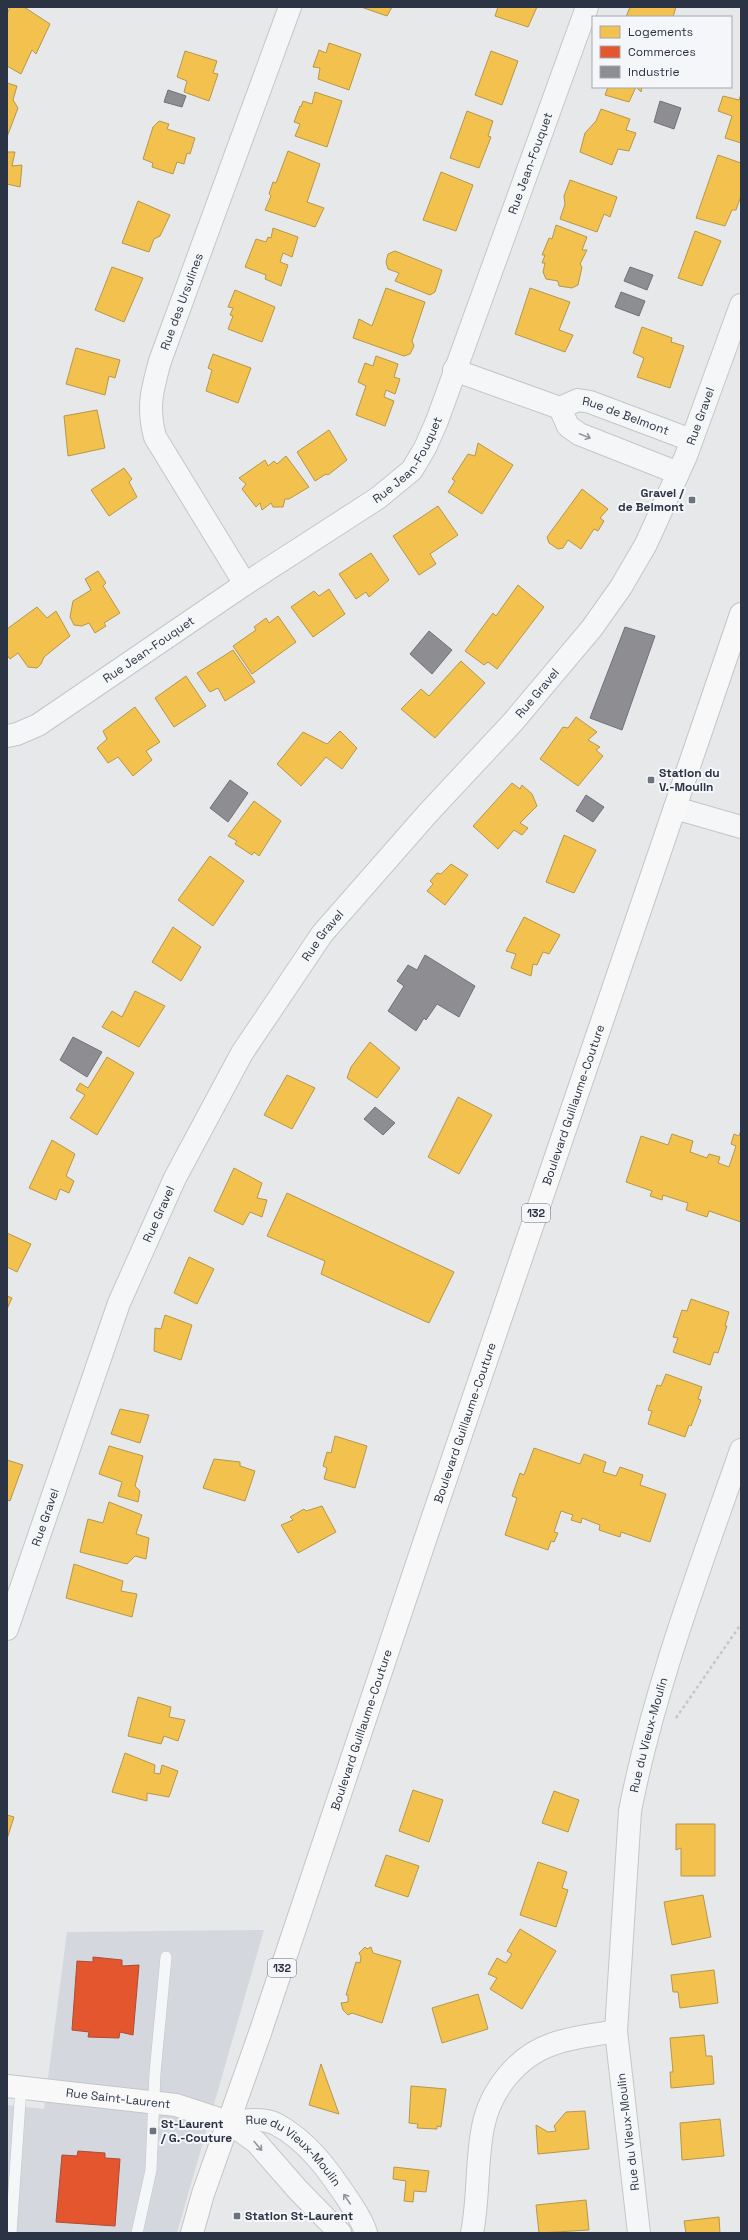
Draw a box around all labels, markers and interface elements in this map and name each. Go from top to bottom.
legend [592,16,732,88]
text: Logements [628,24,693,40]
text: Commerces [628,44,696,60]
text: Industrie [628,64,680,80]
street label: Rue Jean-Fouquet [504,110,556,217]
street label: Rue des Ursulines [157,251,207,352]
street label: Rue Gravel [683,385,718,447]
street label: Rue de Belmont [581,393,671,439]
street label: Rue Jean-Fouquet [370,415,446,507]
one-way arrow [578,433,590,440]
place label: Gravel / de Belmont [618,485,684,515]
marker: Gravel / de Belmont [687,495,697,505]
street label: Rue Jean-Fouquet [100,613,198,686]
street label: Rue Gravel [512,665,563,721]
place label: Station du V.-Moulin [659,765,720,795]
marker: Station du V.-Moulin [646,775,656,785]
street label: Rue Gravel [298,907,347,964]
street label: Boulevard Guillaume-Couture [539,1022,608,1187]
street label: Rue Gravel [139,1183,178,1245]
road number: 132 [522,1204,550,1222]
street label: Boulevard Guillaume-Couture [430,1340,500,1505]
street label: Rue Gravel [28,1486,63,1549]
street label: Boulevard Guillaume-Couture [327,1647,396,1812]
street label: Rue du Vieux-Moulin [626,1675,671,1794]
road number: 132 [268,1959,296,1977]
street label: Rue du Vieux-Moulin [613,2072,643,2192]
street label: Rue Saint-Laurent [65,2085,171,2112]
street label: Rue du Vieux-Moulin [245,2112,345,2189]
place label: St-Laurent / G.-Couture [160,2116,232,2146]
marker: St-Laurent / G.-Couture [148,2126,158,2136]
one-way arrow [254,2140,263,2151]
one-way arrow [343,2193,351,2205]
place label: Station St-Laurent [245,2208,353,2224]
marker: Station St-Laurent [232,2211,242,2221]

